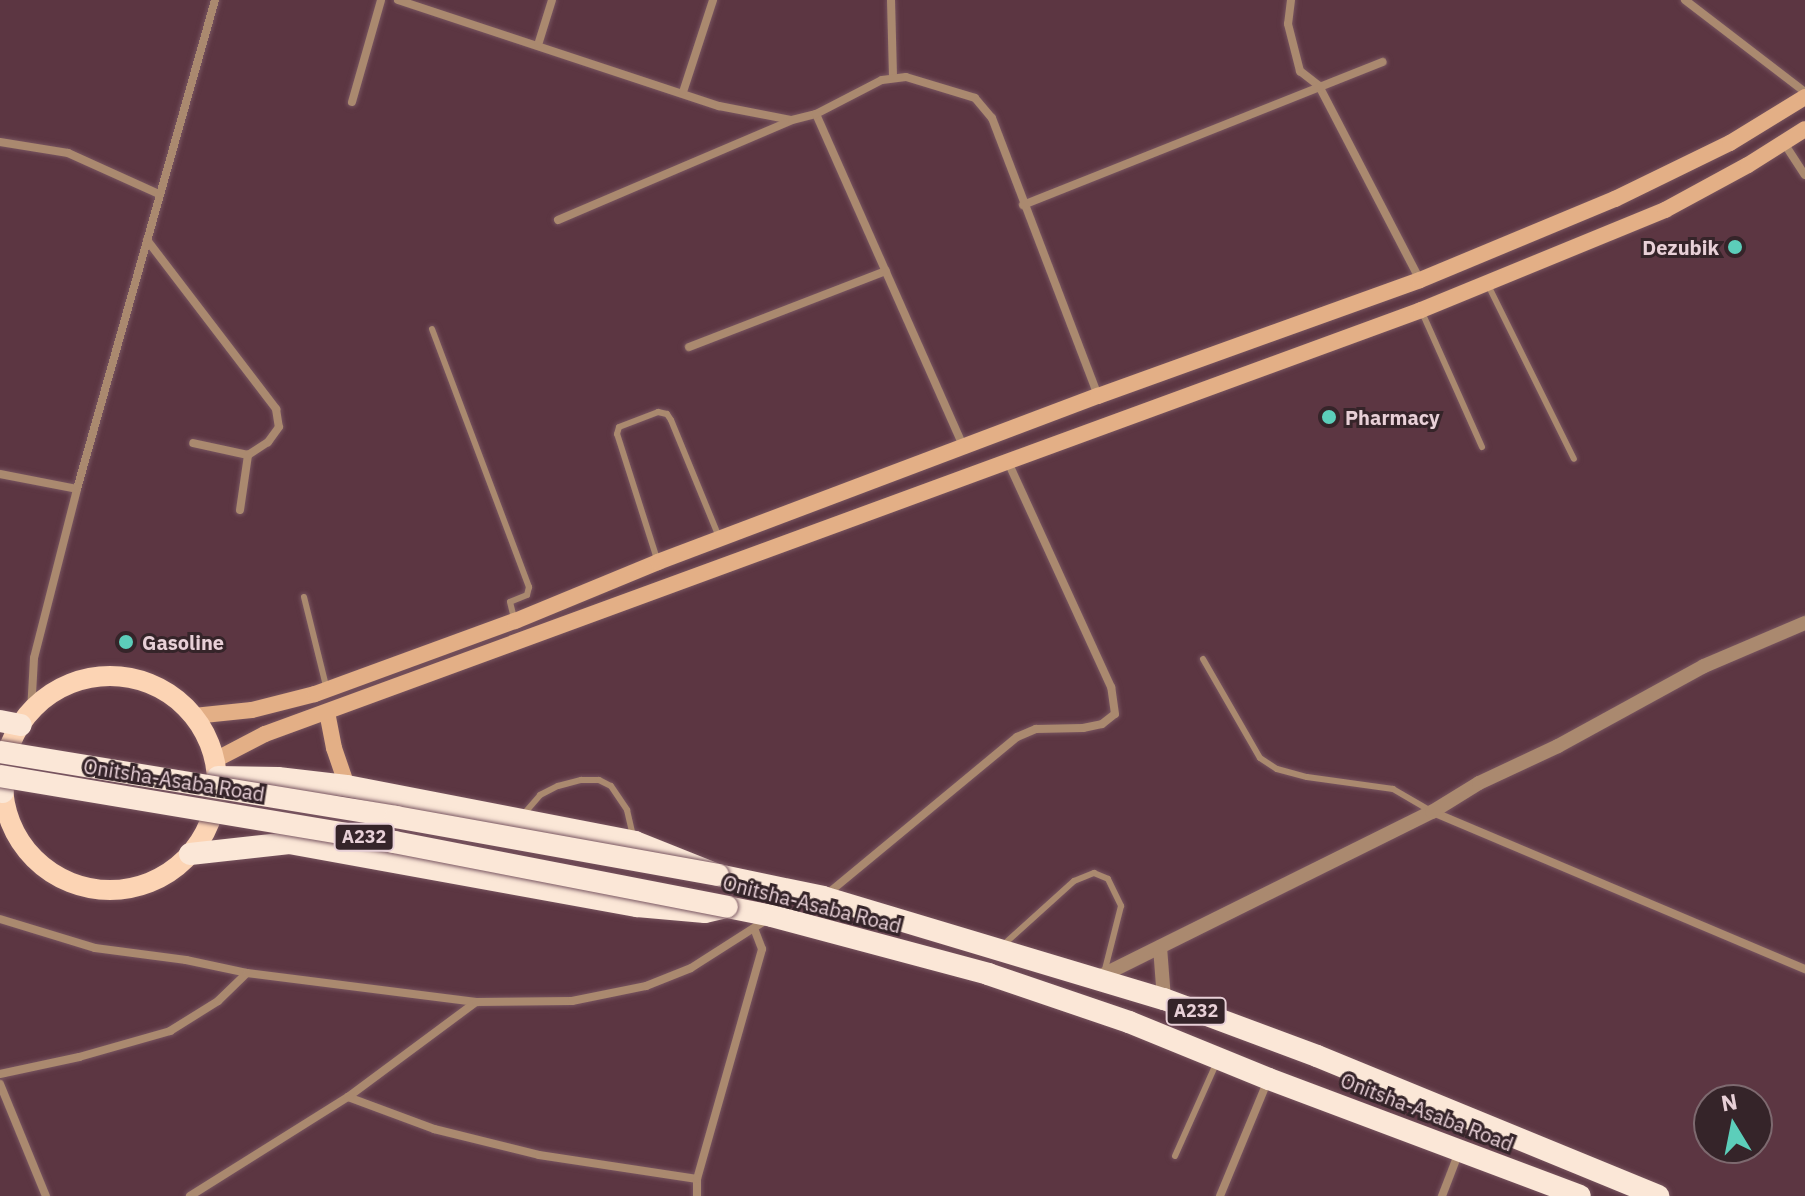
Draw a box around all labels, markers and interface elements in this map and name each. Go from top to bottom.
place label: Dezubik [1642,235,1719,259]
marker: Dezubik [1726,238,1744,256]
place label: Pharmacy [1345,405,1440,429]
marker: Pharmacy [1320,408,1338,426]
place label: Gasoline [142,630,224,654]
marker: Gasoline [117,633,135,651]
street label: Onitsha-Asaba Road [82,754,266,806]
road number: A232 [332,823,396,851]
street label: Onitsha-Asaba Road [720,870,904,938]
road number: A232 [1164,997,1228,1025]
street label: Onitsha-Asaba Road [1337,1068,1517,1156]
north arrow [1693,1084,1773,1164]
text: N [1719,1086,1739,1118]

